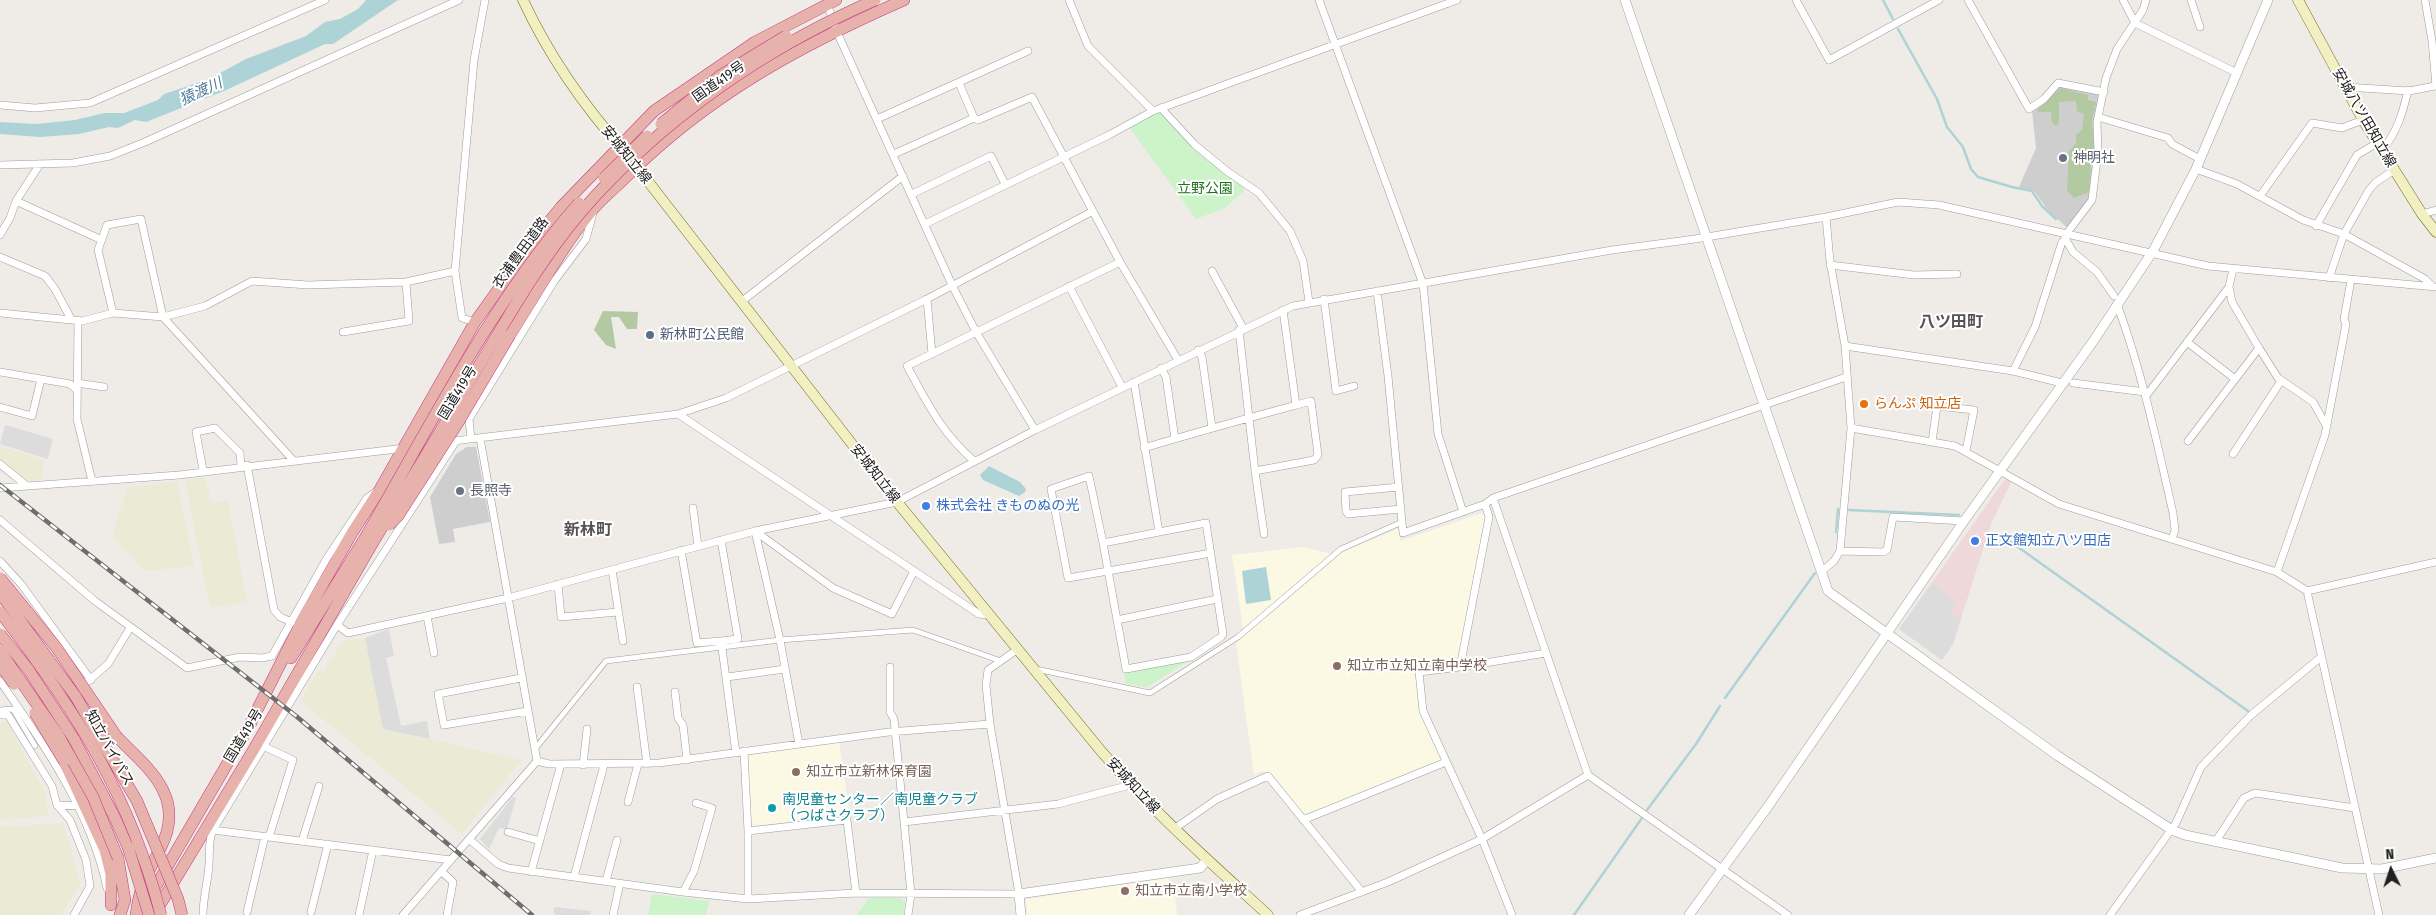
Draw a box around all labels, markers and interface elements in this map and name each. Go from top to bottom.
street label: 国道419号 [689,58,749,106]
street label: 安城八ツ田知立線 [2329,65,2399,171]
water label: 猿渡川 [177,74,225,110]
street label: 安城知立線 [597,123,655,187]
place label: 神明社 [2073,150,2115,166]
marker: 神明社 [2057,152,2069,164]
park label: 立野公園 [1177,181,1233,197]
street label: 衣浦豊田道路 [490,214,552,292]
district label: 八ツ田町 [1919,313,1983,333]
place label: 新林町公民館 [660,327,744,343]
marker: 新林町公民館 [644,329,656,341]
street label: 国道419号 [435,363,481,423]
place label: らんぷ 知立店 [1874,396,1961,412]
marker: らんぷ 知立店 [1858,398,1870,410]
street label: 安城知立線 [847,441,903,507]
place label: 長照寺 [470,483,512,499]
marker: 長照寺 [454,485,466,497]
place label: 株式会社 きものぬの光 [936,498,1079,514]
marker: 株式会社 きものぬの光 [920,500,932,512]
district label: 新林町 [564,521,612,541]
place label: 正文館知立八ツ田店 [1985,533,2111,549]
marker: 正文館知立八ツ田店 [1969,535,1981,547]
place label: 知立市立知立南中学校 [1347,658,1487,674]
marker: 知立市立知立南中学校 [1331,660,1343,672]
street label: 国道419号 [221,706,267,766]
street label: 知立バイパス [81,707,137,789]
street label: 安城知立線 [1103,755,1163,817]
place label: 知立市立新林保育園 [806,764,932,780]
marker: 知立市立新林保育園 [790,766,802,778]
place label: 南児童センター／南児童クラブ （つばさクラブ） [782,792,978,824]
marker: 南児童センター／南児童クラブ （つばさクラブ） [766,802,778,814]
north arrow [2366,845,2416,895]
text: N [2385,846,2395,863]
place label: 知立市立南小学校 [1135,883,1247,899]
marker: 知立市立南小学校 [1119,885,1131,897]

